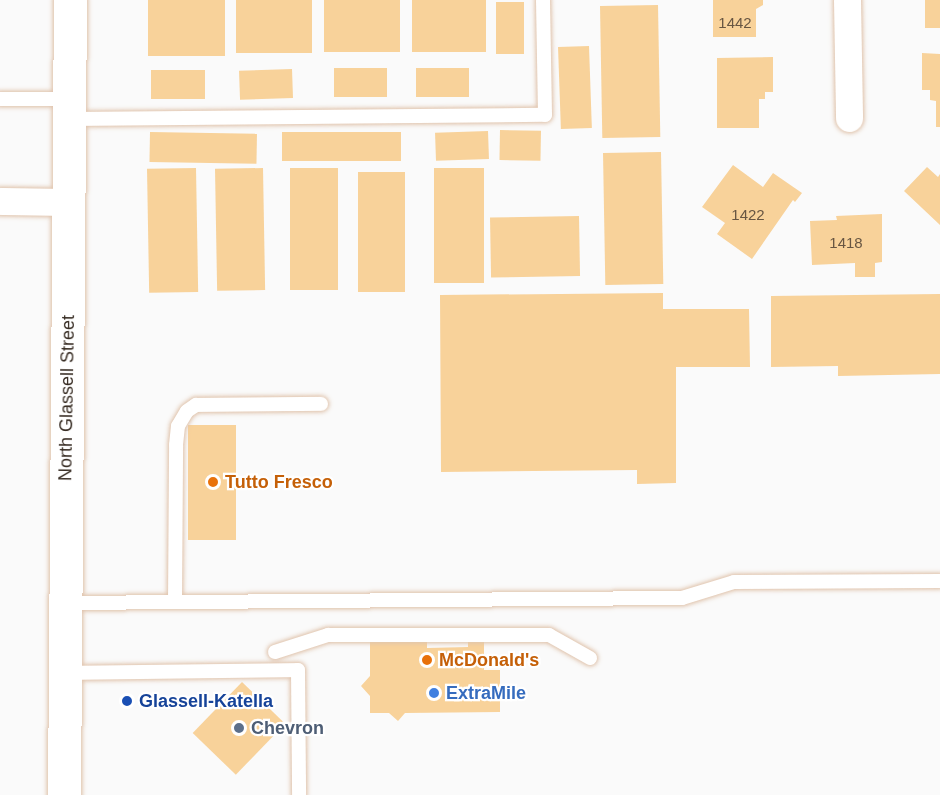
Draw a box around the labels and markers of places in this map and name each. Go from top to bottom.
place label: Tutto Fresco [225,471,333,493]
marker: Tutto Fresco [206,475,220,489]
place label: McDonald's [439,649,539,671]
marker: McDonald's [420,653,434,667]
place label: ExtraMile [446,682,526,704]
marker: ExtraMile [427,686,441,700]
place label: Glassell-Katella [139,690,273,712]
marker: Glassell-Katella [120,694,134,708]
place label: Chevron [251,717,324,739]
marker: Chevron [232,721,246,735]

